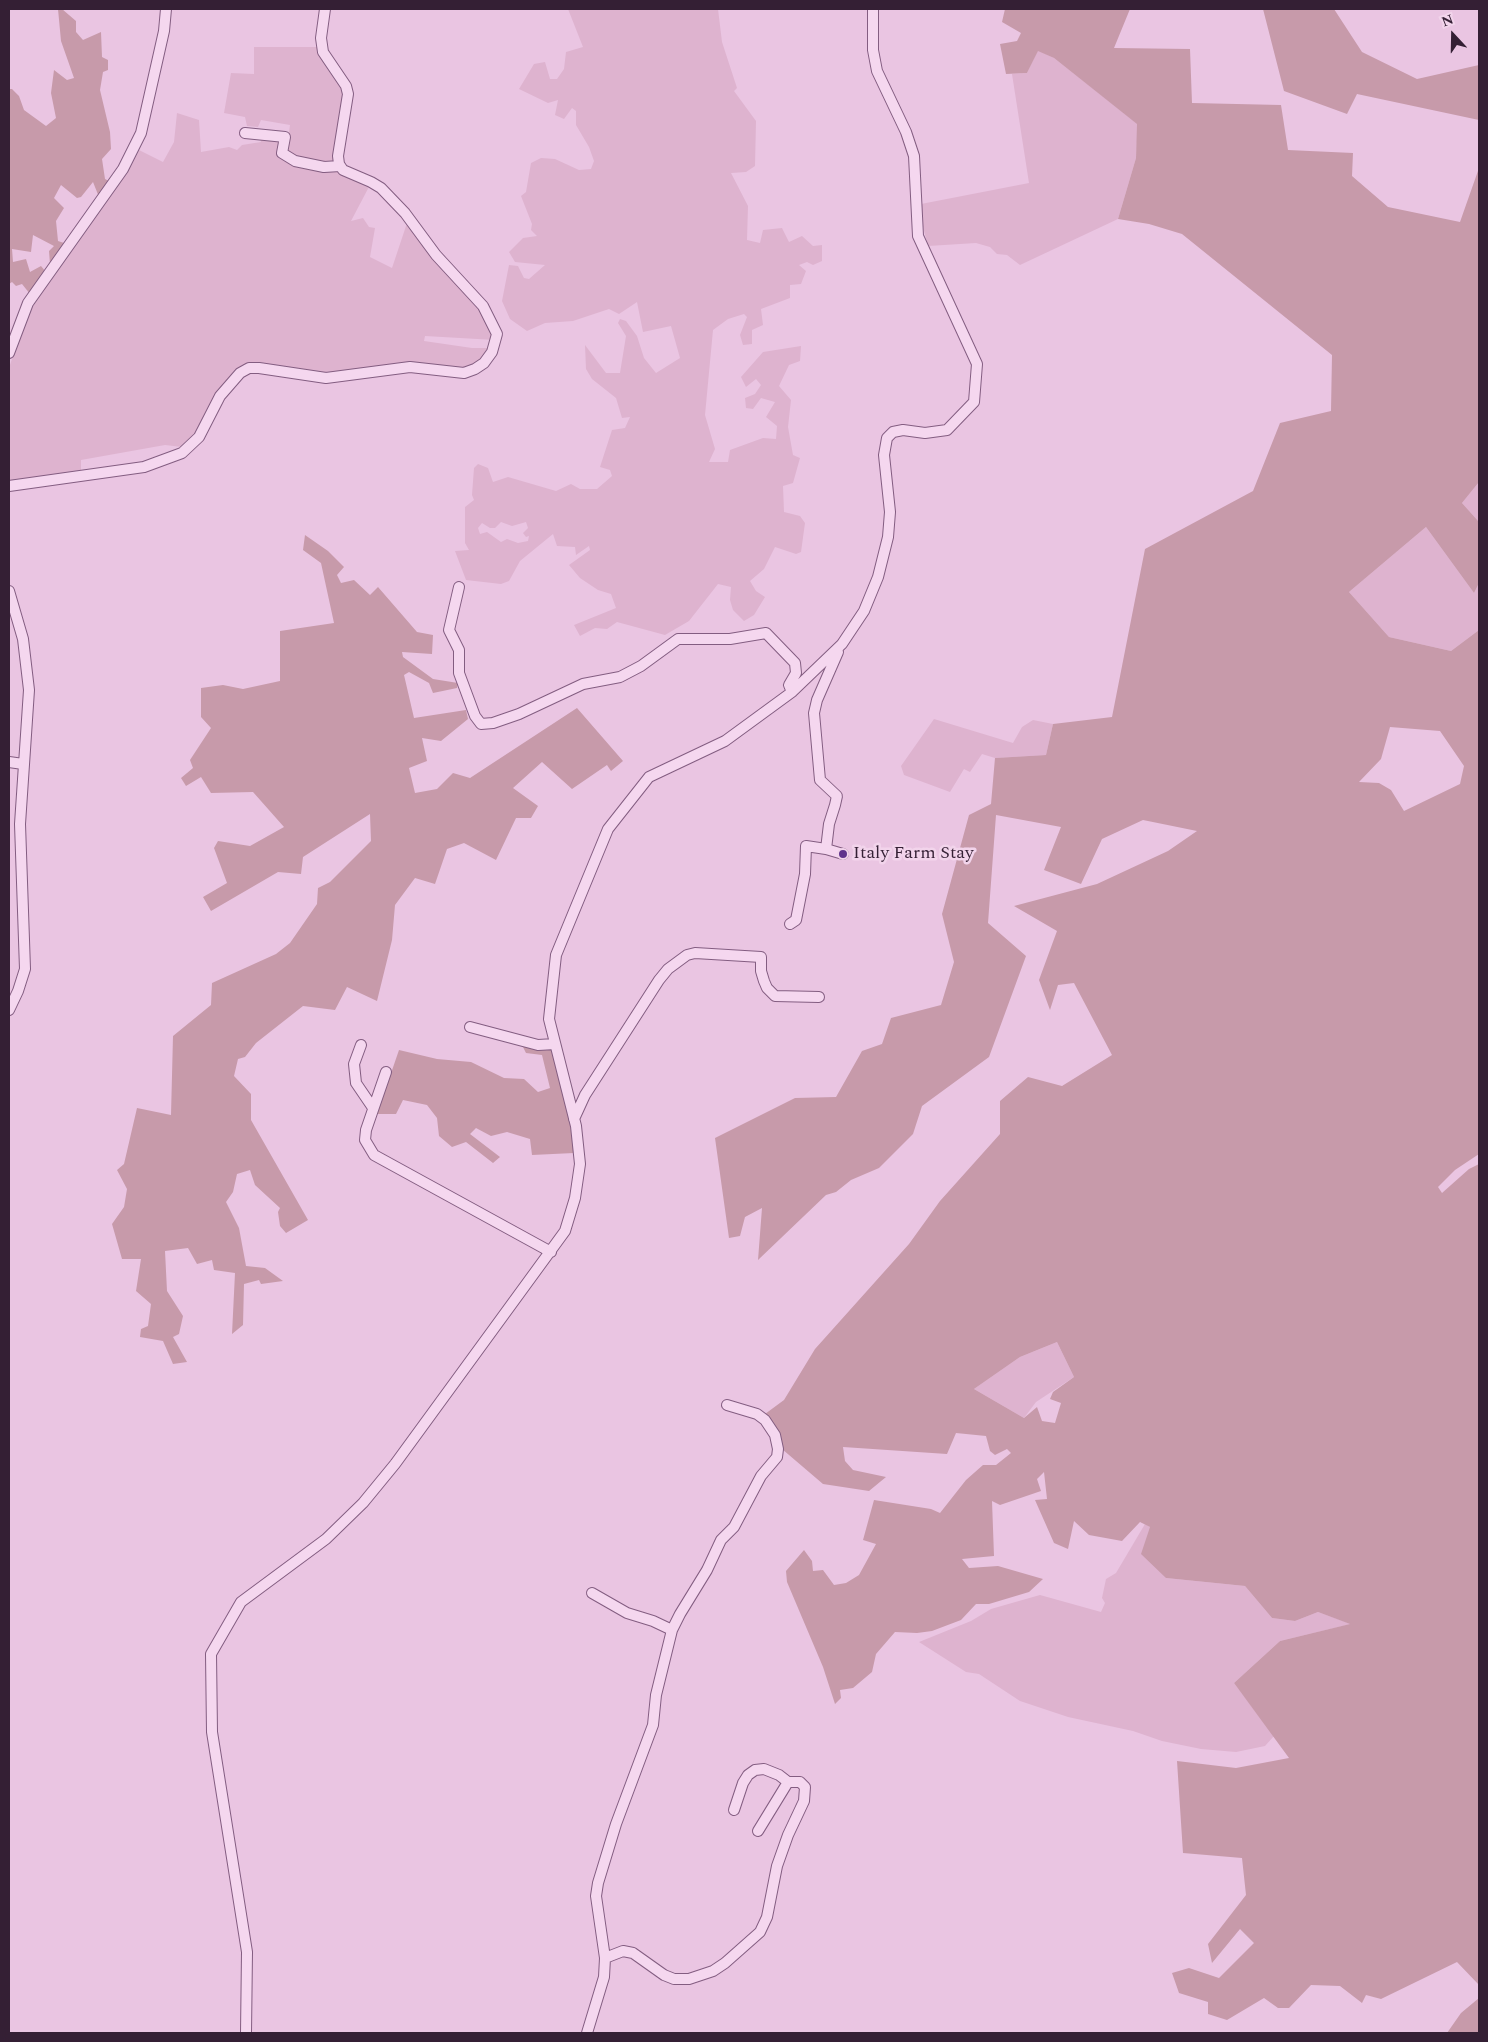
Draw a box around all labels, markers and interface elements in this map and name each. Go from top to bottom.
text: N [1438,9,1457,32]
north arrow [1428,10,1478,60]
place label: Italy Farm Stay [853,843,974,865]
marker: Italy Farm Stay [837,848,849,860]

